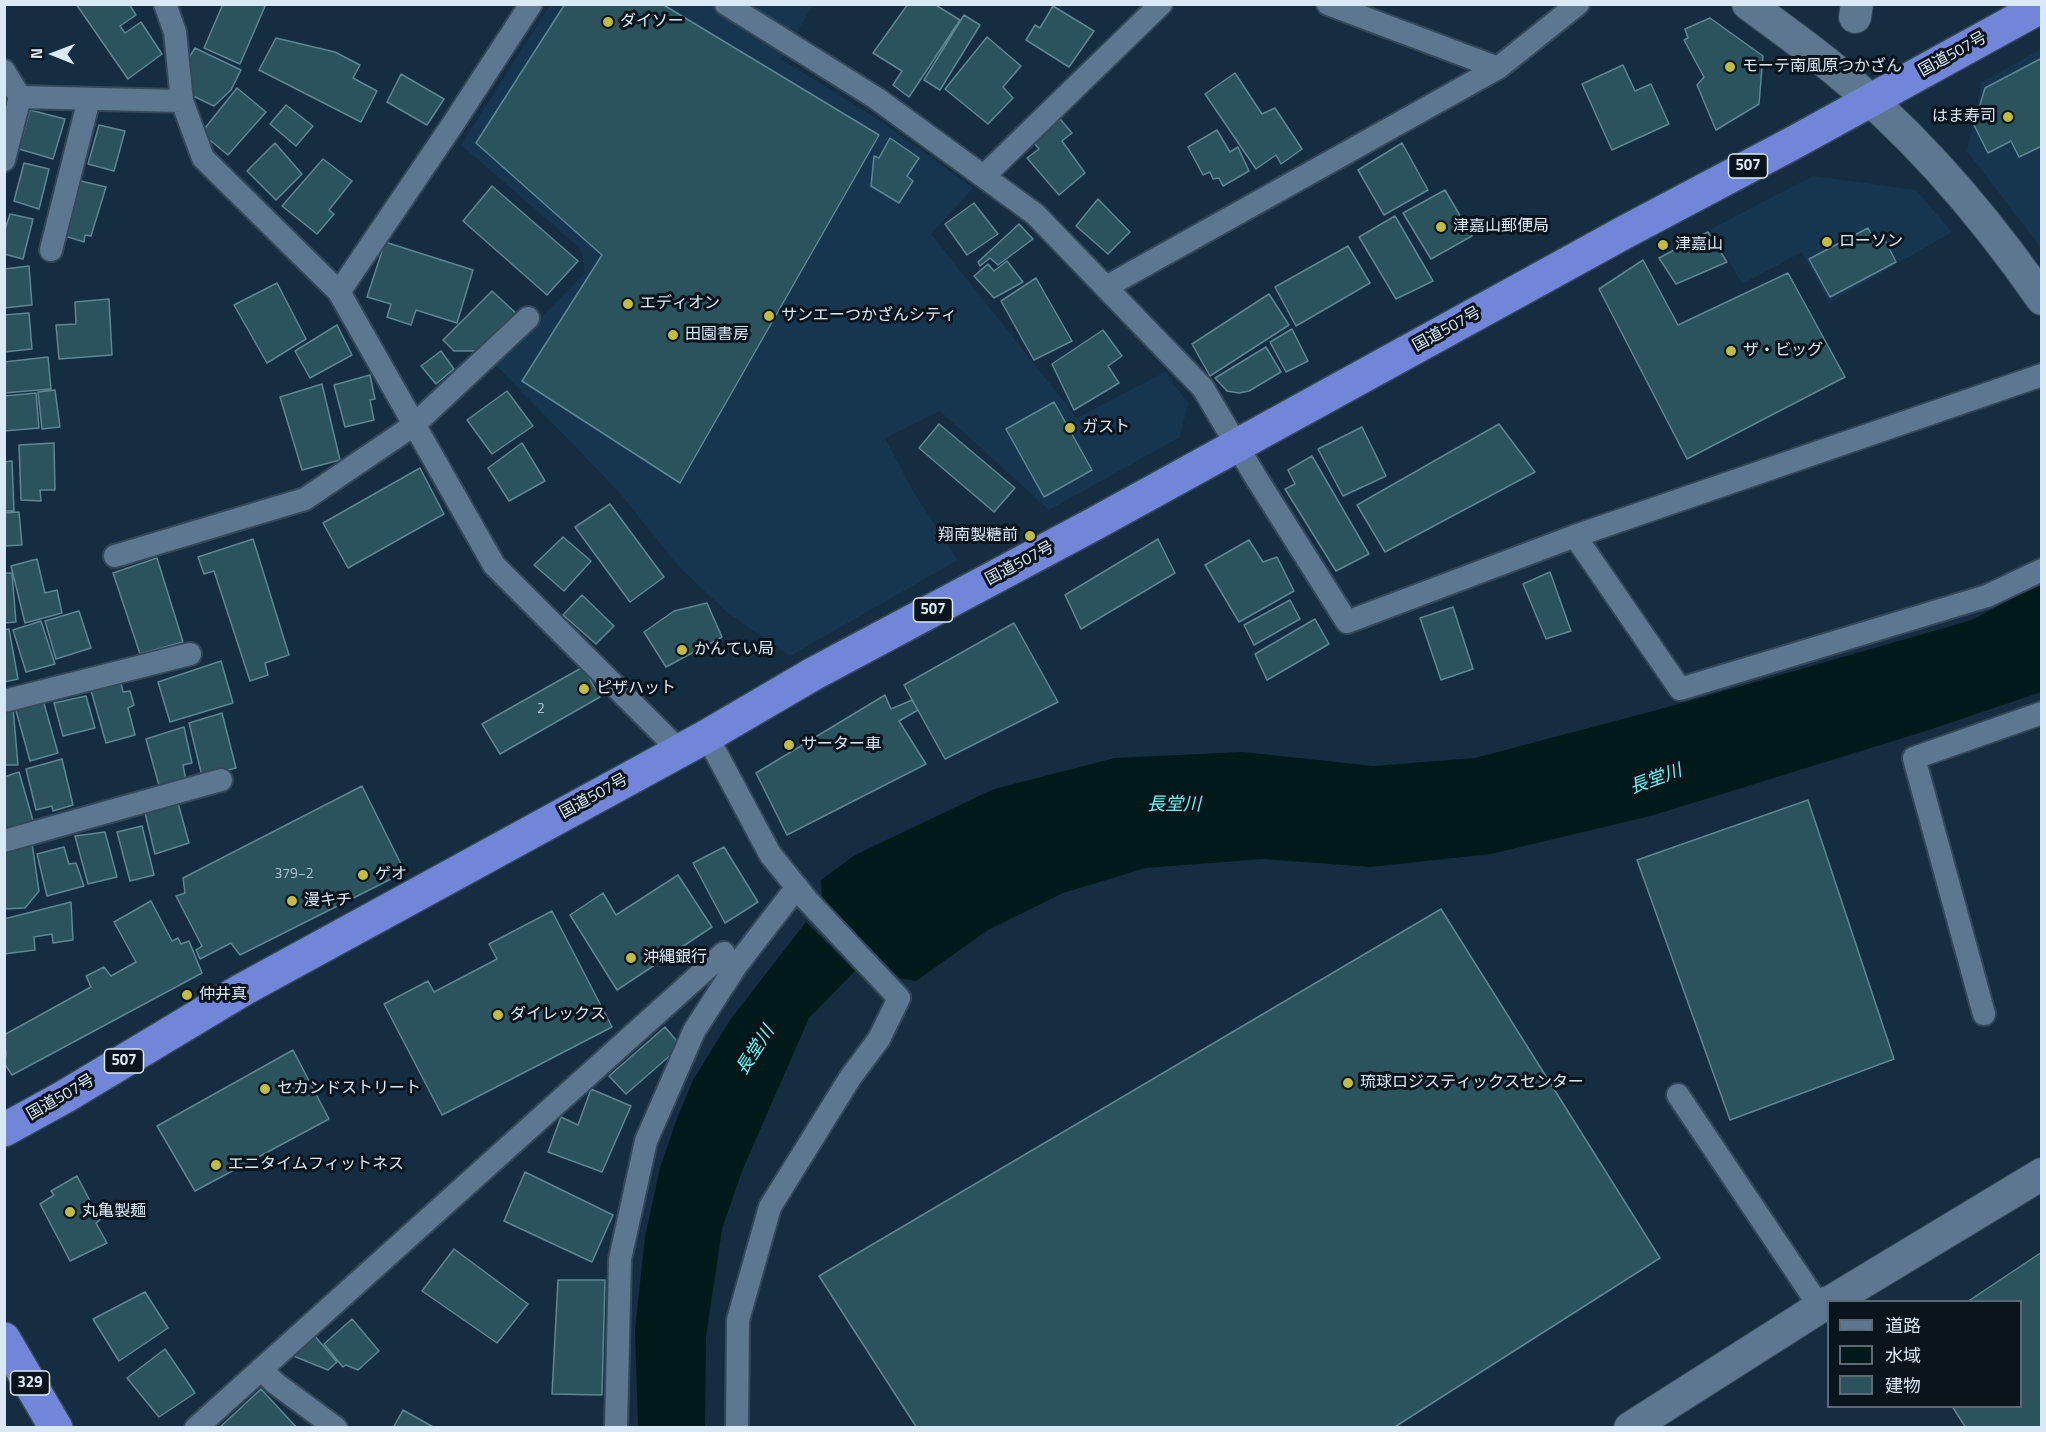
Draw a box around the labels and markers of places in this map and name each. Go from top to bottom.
place label: ダイソー [620,12,684,32]
marker: ダイソー [601,15,615,29]
place label: モーテ南風原つかざん [1742,57,1902,77]
marker: モーテ南風原つかざん [1723,60,1737,74]
place label: はま寿司 [1932,107,1996,127]
marker: はま寿司 [2001,110,2015,124]
place label: 津嘉山郵便局 [1453,217,1549,237]
marker: 津嘉山郵便局 [1434,220,1448,234]
place label: ローソン [1839,232,1903,252]
place label: 津嘉山 [1675,235,1723,255]
marker: ローソン [1820,235,1834,249]
marker: 津嘉山 [1656,238,1670,252]
place label: エディオン [640,294,720,314]
marker: エディオン [621,297,635,311]
place label: サンエーつかざんシティ [781,306,957,326]
marker: サンエーつかざんシティ [762,309,776,323]
place label: 田園書房 [685,325,749,345]
marker: 田園書房 [666,328,680,342]
place label: ザ・ビッグ [1743,341,1823,361]
marker: ザ・ビッグ [1724,344,1738,358]
place label: ガスト [1082,418,1130,438]
marker: ガスト [1063,421,1077,435]
place label: 翔南製糖前 [938,526,1018,546]
marker: 翔南製糖前 [1023,529,1037,543]
place label: かんてい局 [694,640,774,660]
marker: かんてい局 [675,643,689,657]
place label: ピザハット [596,679,676,699]
marker: ピザハット [577,682,591,696]
place label: サーター車 [801,735,881,755]
marker: サーター車 [782,738,796,752]
place label: ゲオ [375,865,407,885]
marker: ゲオ [356,868,370,882]
place label: 漫キチ [304,891,352,911]
marker: 漫キチ [285,894,299,908]
place label: 沖縄銀行 [643,948,707,968]
marker: 沖縄銀行 [624,951,638,965]
place label: 仲井真 [199,985,247,1005]
marker: 仲井真 [180,988,194,1002]
place label: ダイレックス [510,1005,606,1025]
marker: ダイレックス [491,1008,505,1022]
place label: 琉球ロジスティックスセンター [1360,1073,1584,1093]
marker: 琉球ロジスティックスセンター [1341,1076,1355,1090]
place label: セカンドストリート [277,1079,421,1099]
marker: セカンドストリート [258,1082,272,1096]
place label: エニタイムフィットネス [228,1155,404,1175]
marker: エニタイムフィットネス [209,1158,223,1172]
place label: 丸亀製麺 [82,1202,146,1222]
marker: 丸亀製麺 [63,1205,77,1219]

